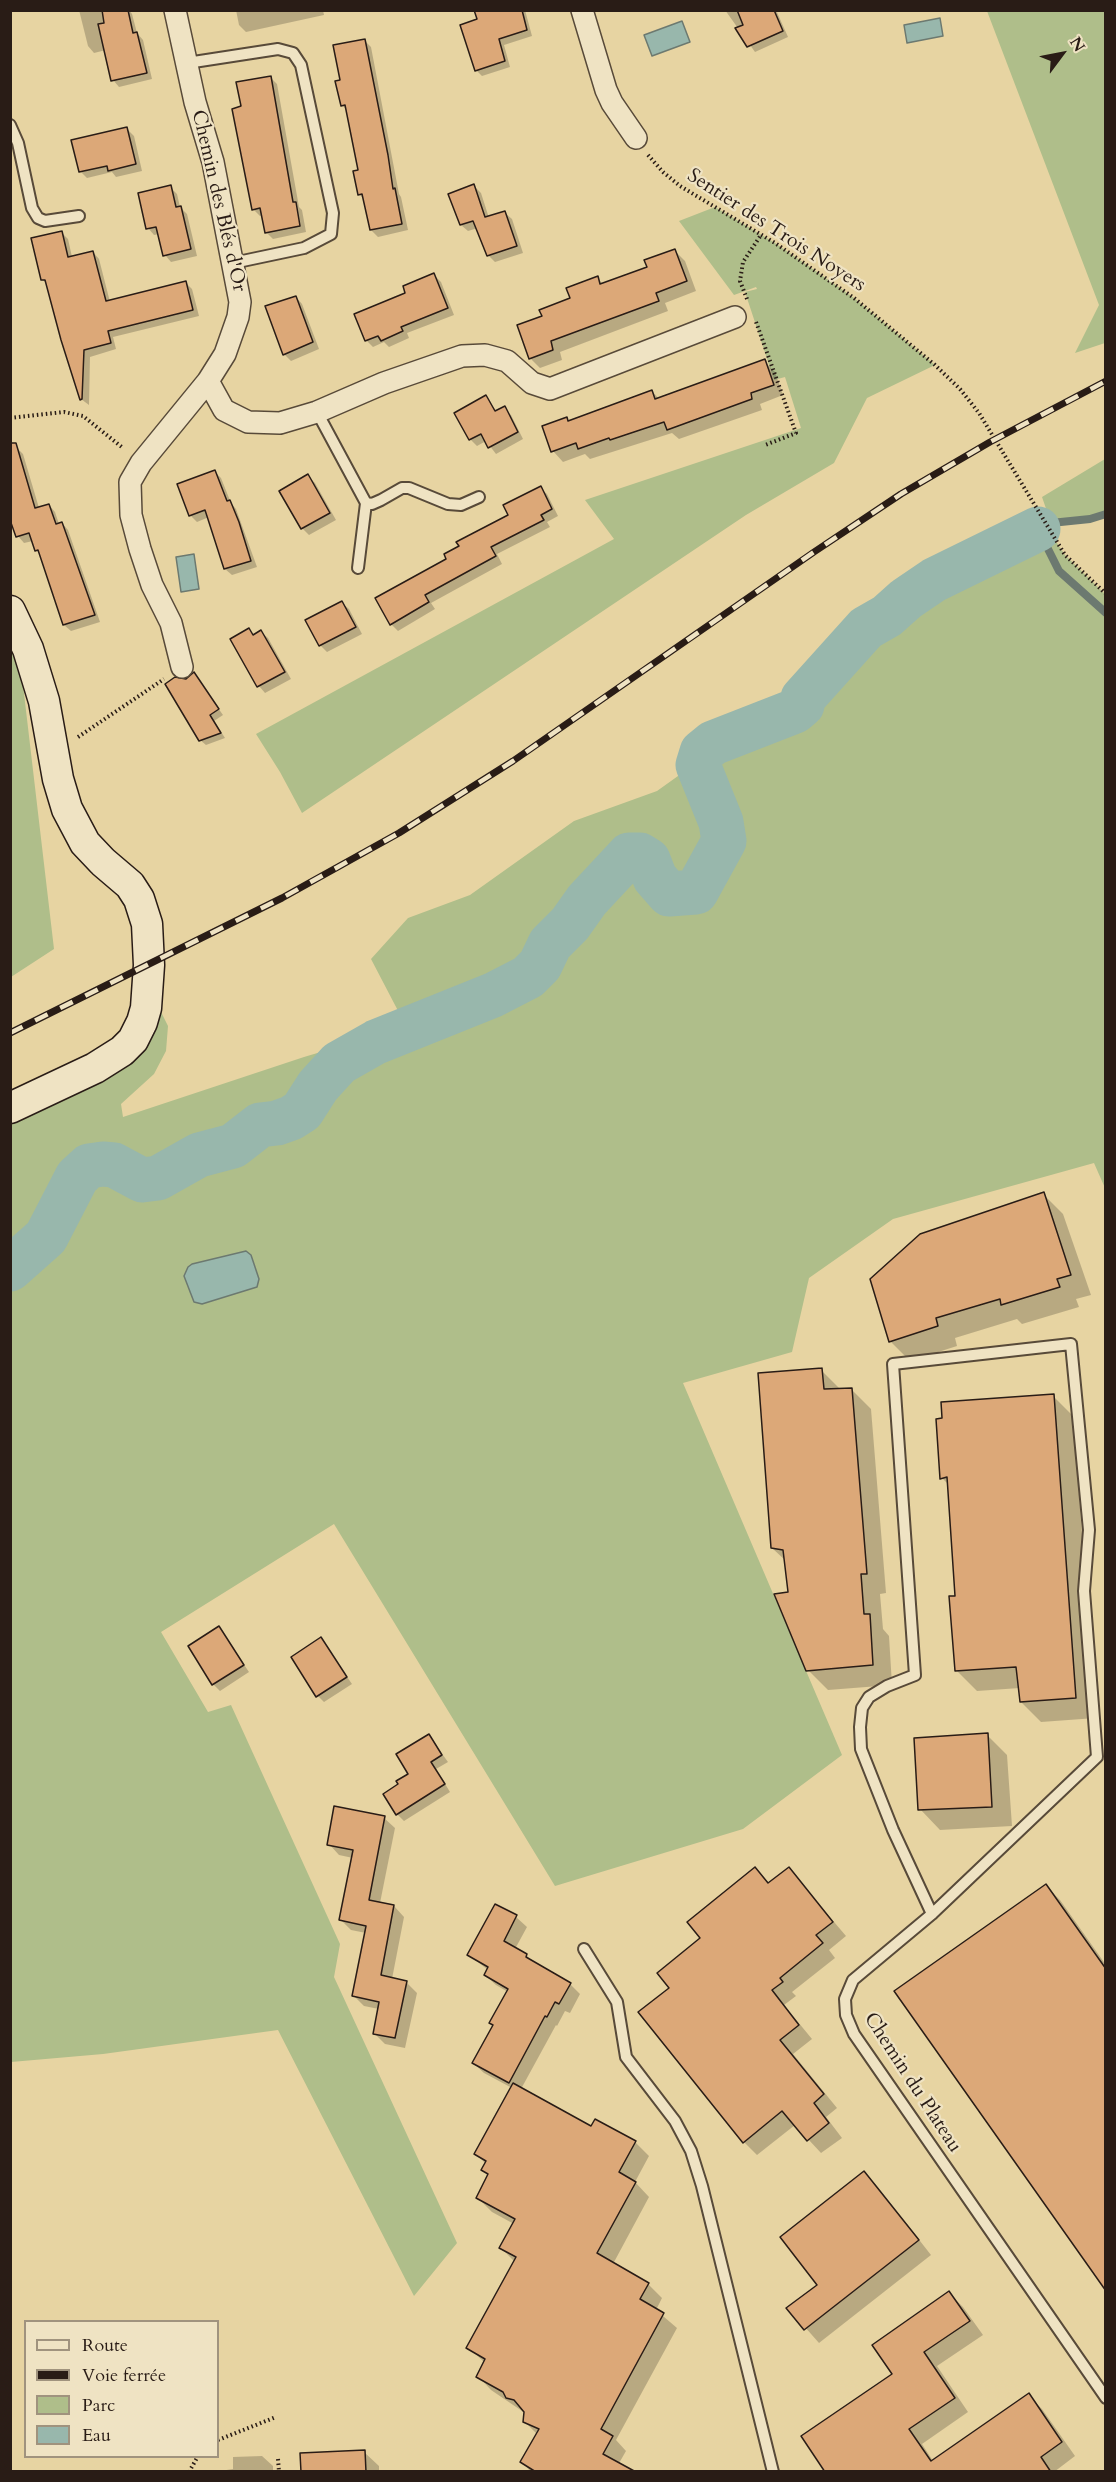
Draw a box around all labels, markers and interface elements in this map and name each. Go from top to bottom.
north arrow [1032,24,1092,84]
text: N [1064,33,1090,56]
street label: Chemin des Blés d'Or [185,108,251,294]
street label: Sentier des Trois Noyers [682,164,870,298]
street label: Chemin du Plateau [858,2008,966,2158]
legend [24,2320,219,2458]
text: Route [82,2333,128,2358]
text: Voie ferrée [82,2363,166,2388]
text: Parc [82,2393,115,2418]
text: Eau [82,2423,111,2448]

